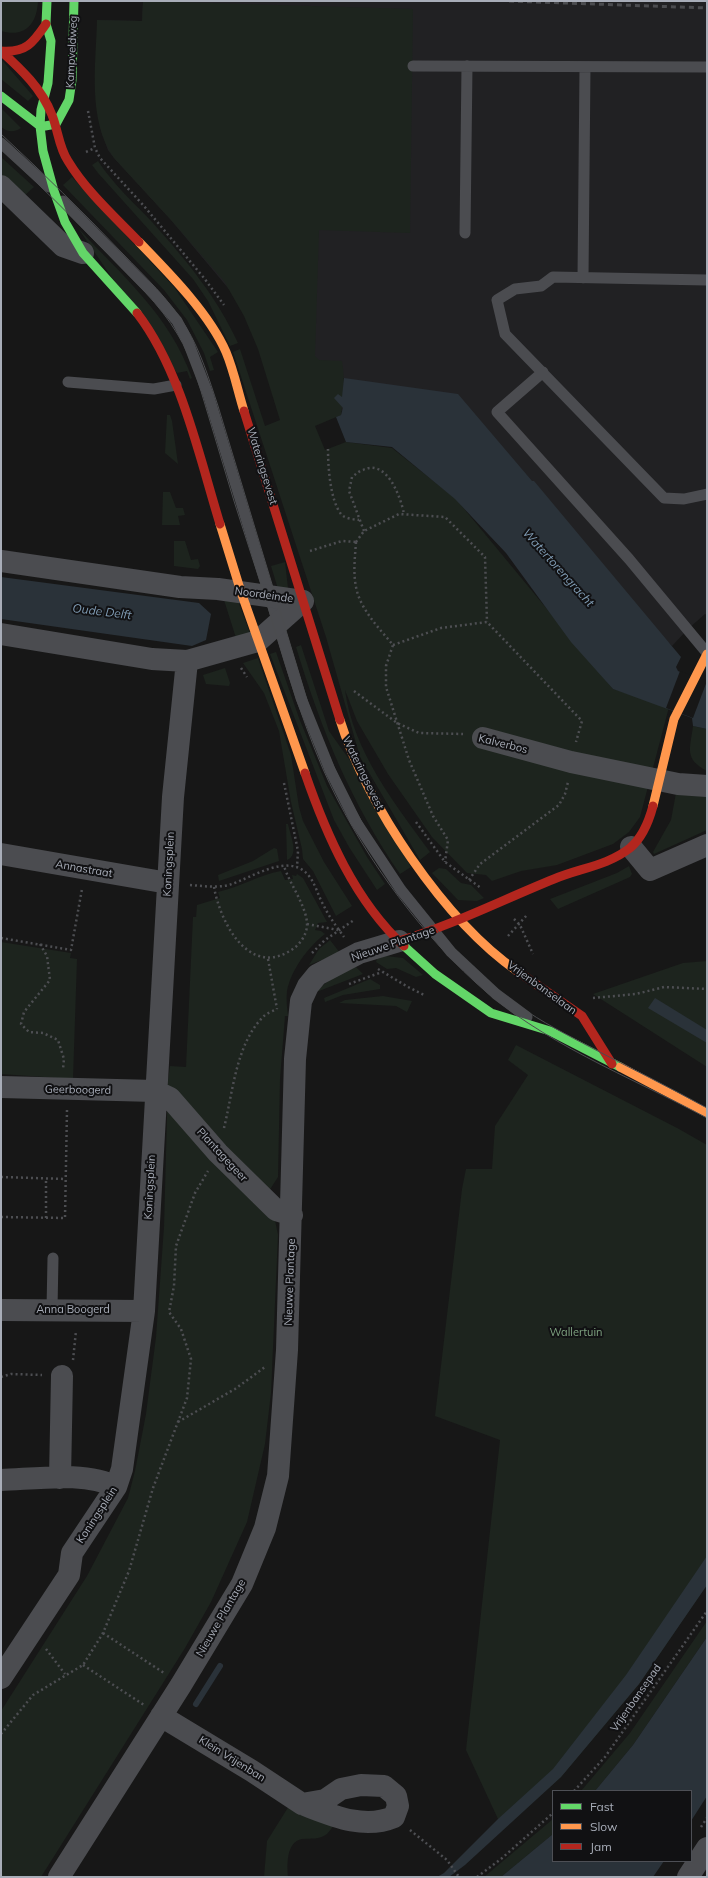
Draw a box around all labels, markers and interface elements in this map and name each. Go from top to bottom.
street label: Kampveldweg [64,15,80,89]
street label: Wateringsevest [244,426,280,506]
water label: Watertorengracht [519,526,597,610]
street label: Noordeinde [234,584,294,606]
water label: Oude Delft [72,601,132,623]
street label: Kalverbos [477,732,529,756]
street label: Wateringsevest [340,734,386,812]
street label: Koningsplein [161,831,177,897]
street label: Annastraat [54,857,114,881]
street label: Nieuwe Plantage [350,924,436,964]
street label: Vrijenbanselaan [505,959,579,1017]
street label: Geerboogerd [45,1083,111,1097]
street label: Plantagegeer [194,1125,250,1185]
street label: Koningsplein [142,1154,158,1220]
street label: Nieuwe Plantage [282,1238,298,1326]
street label: Anna Boogerd [36,1303,110,1317]
park label: Wallertuin [550,1326,602,1340]
street label: Koningsplein [74,1484,120,1546]
street label: Nieuwe Plantage [193,1577,249,1659]
street label: Vrijenbansepad [608,1662,664,1734]
street label: Klein Vrijenban [196,1733,268,1785]
legend [552,1790,692,1862]
text: Fast [590,1799,614,1814]
text: Slow [590,1819,618,1834]
text: Jam [590,1839,612,1854]

